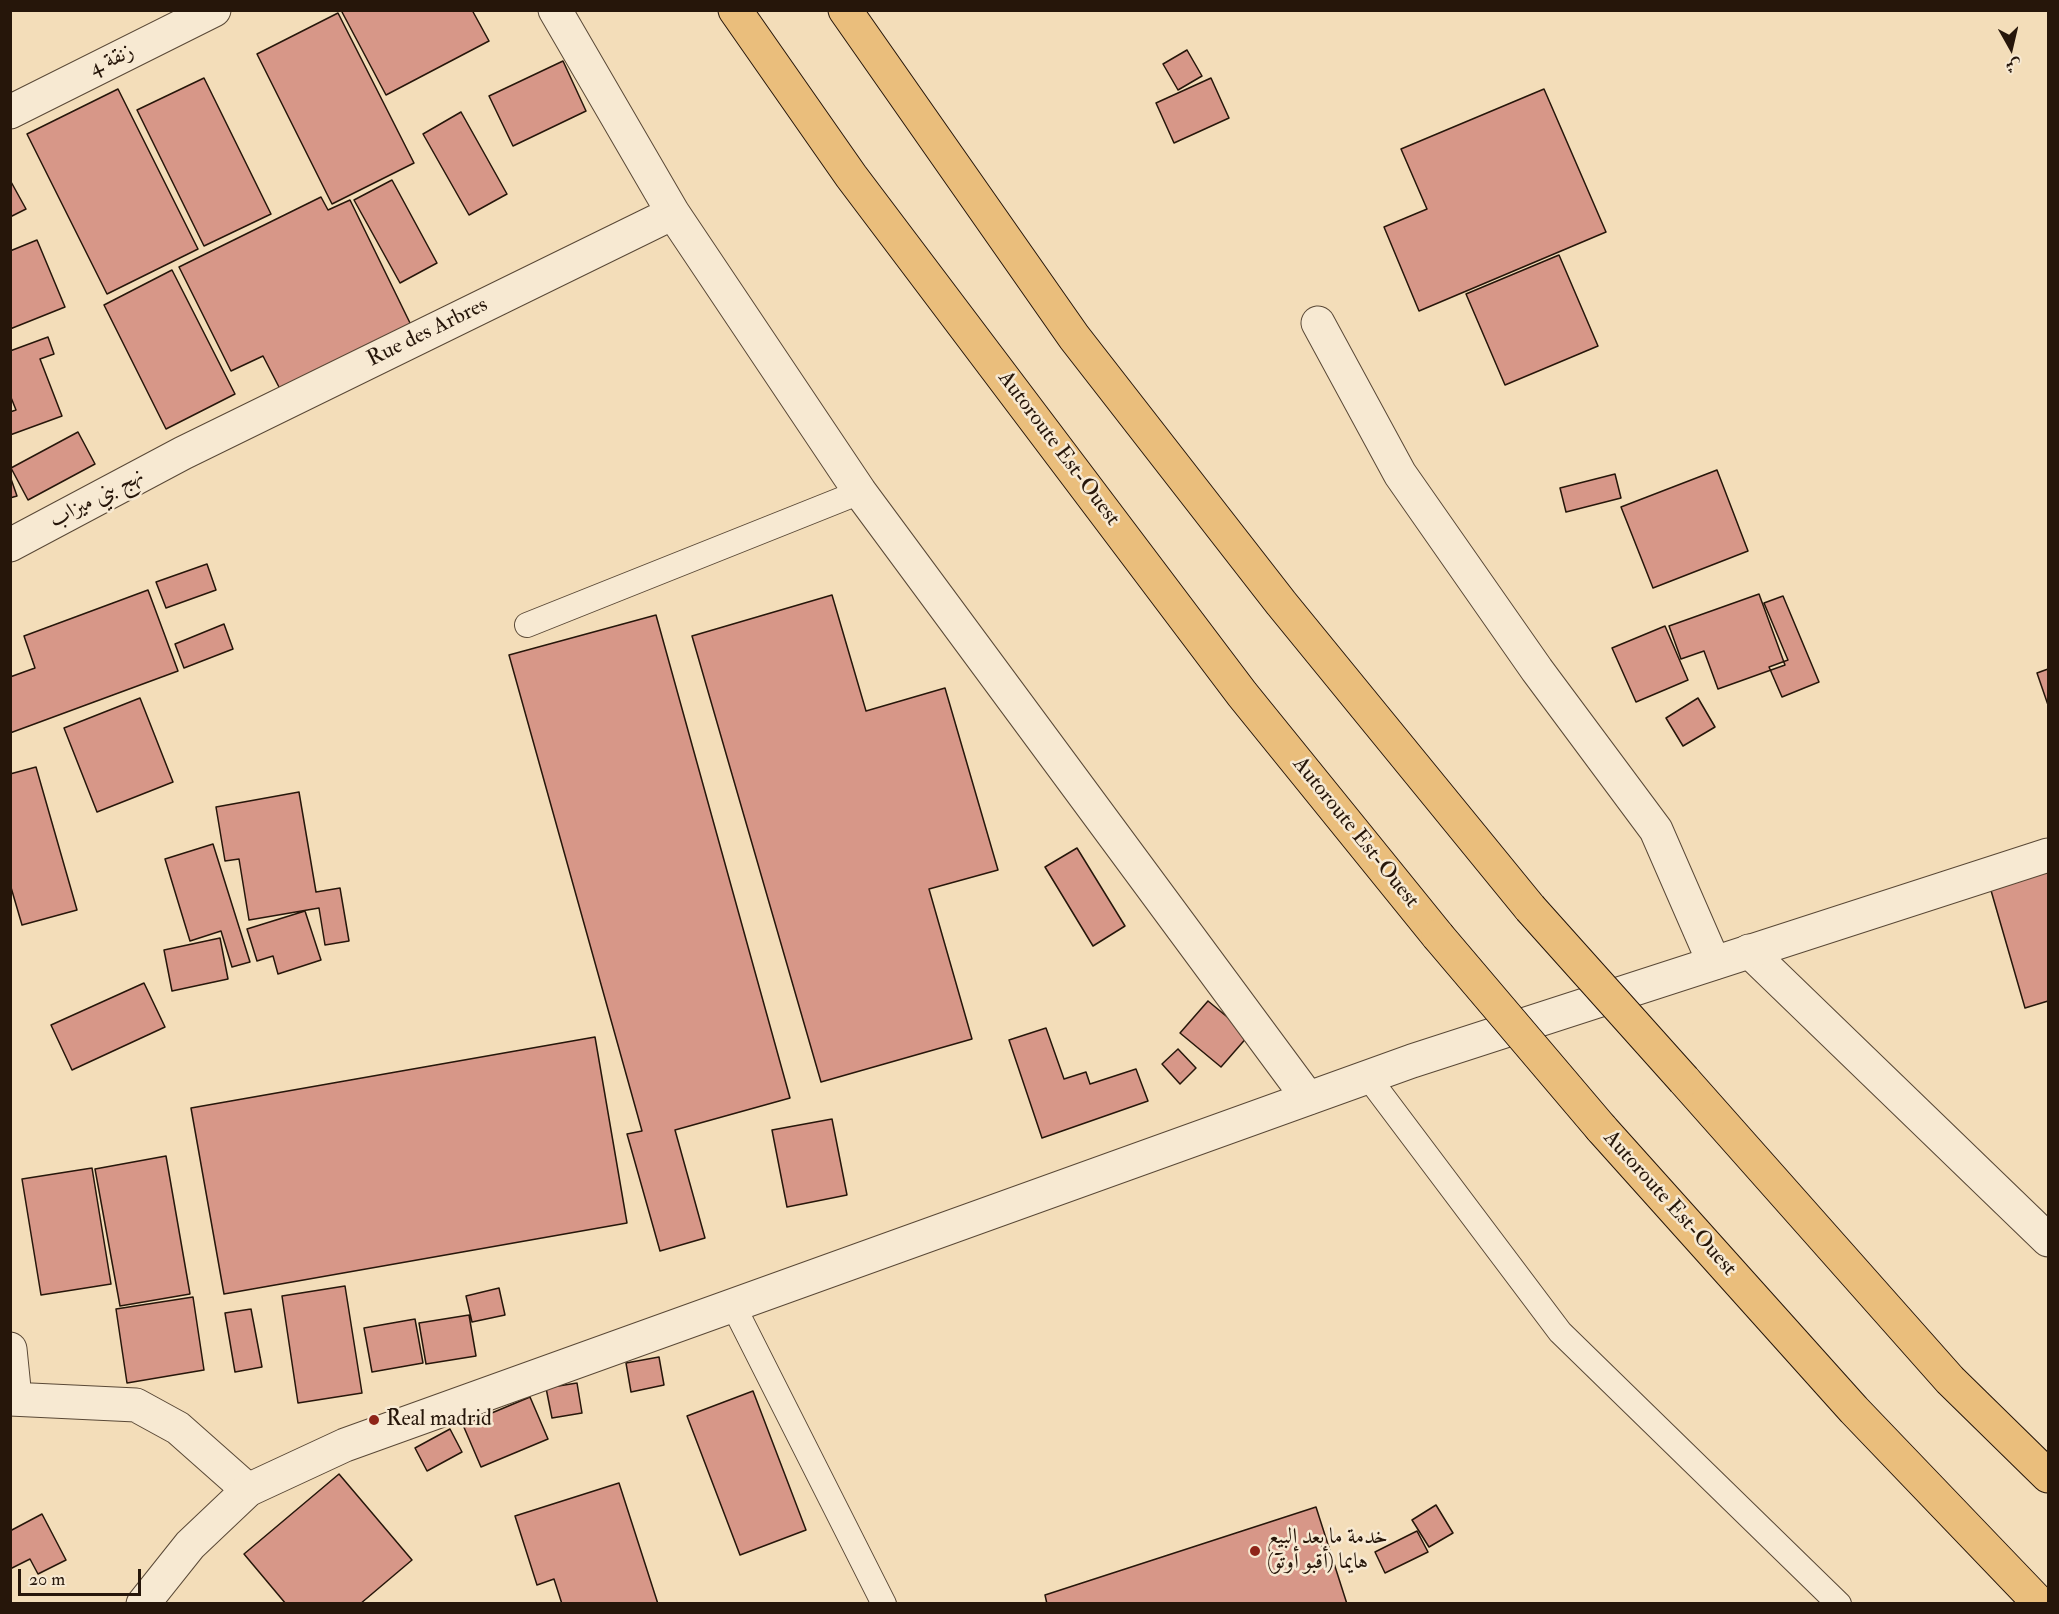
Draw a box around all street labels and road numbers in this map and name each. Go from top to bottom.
street label: زنقة 4 [85,39,139,83]
street label: Rue des Arbres [363,292,493,374]
street label: Autoroute Est-Ouest [991,366,1125,532]
street label: نهج بني ميزاب [45,463,149,535]
street label: Autoroute Est-Ouest [1286,752,1424,914]
street label: Autoroute Est-Ouest [1597,1126,1741,1282]

